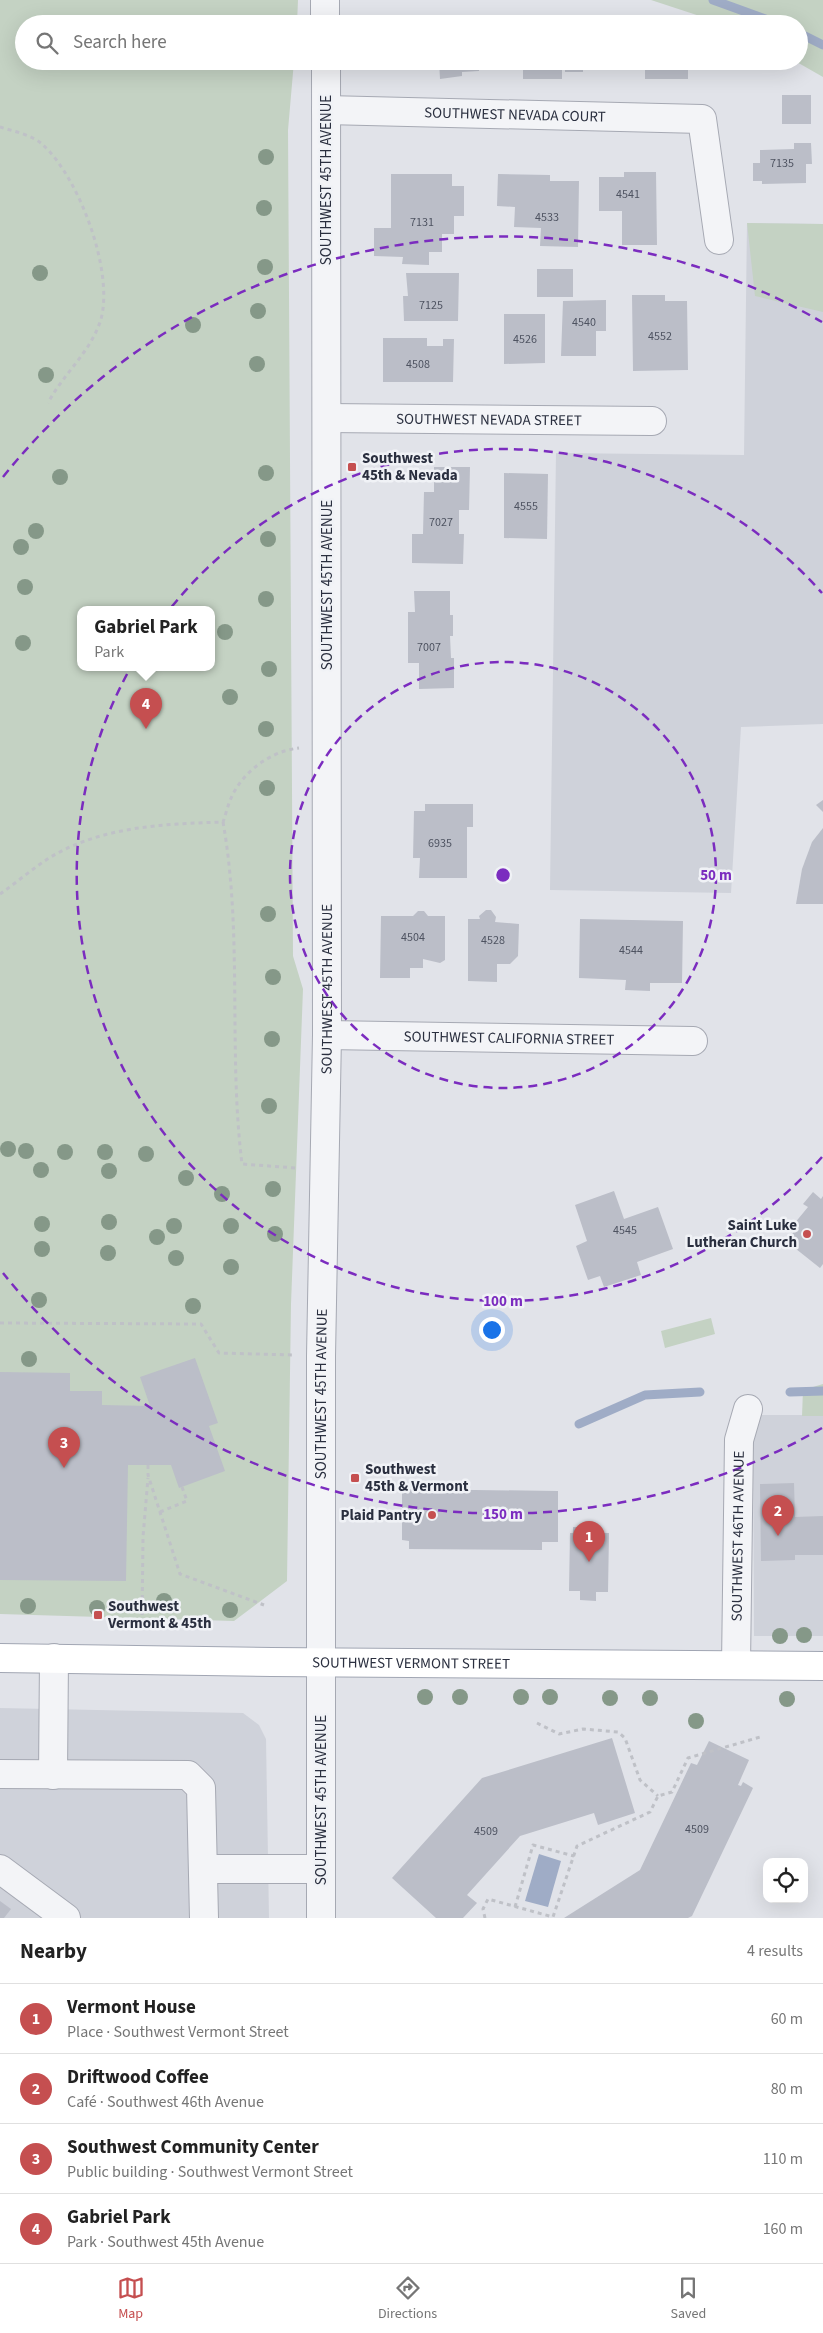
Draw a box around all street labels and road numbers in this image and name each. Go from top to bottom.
street label: SOUTHWEST 45TH AVENUE [316,95,337,265]
street label: SOUTHWEST NEVADA COURT [424,102,606,127]
street label: SOUTHWEST NEVADA STREET [396,408,582,431]
street label: SOUTHWEST 45TH AVENUE [317,500,338,670]
street label: SOUTHWEST 45TH AVENUE [316,904,338,1075]
street label: SOUTHWEST CALIFORNIA STREET [403,1026,615,1050]
street label: SOUTHWEST 45TH AVENUE [310,1308,332,1479]
street label: SOUTHWEST 46TH AVENUE [726,1450,749,1621]
street label: SOUTHWEST VERMONT STREET [312,1652,510,1674]
street label: SOUTHWEST 45TH AVENUE [311,1715,332,1885]

